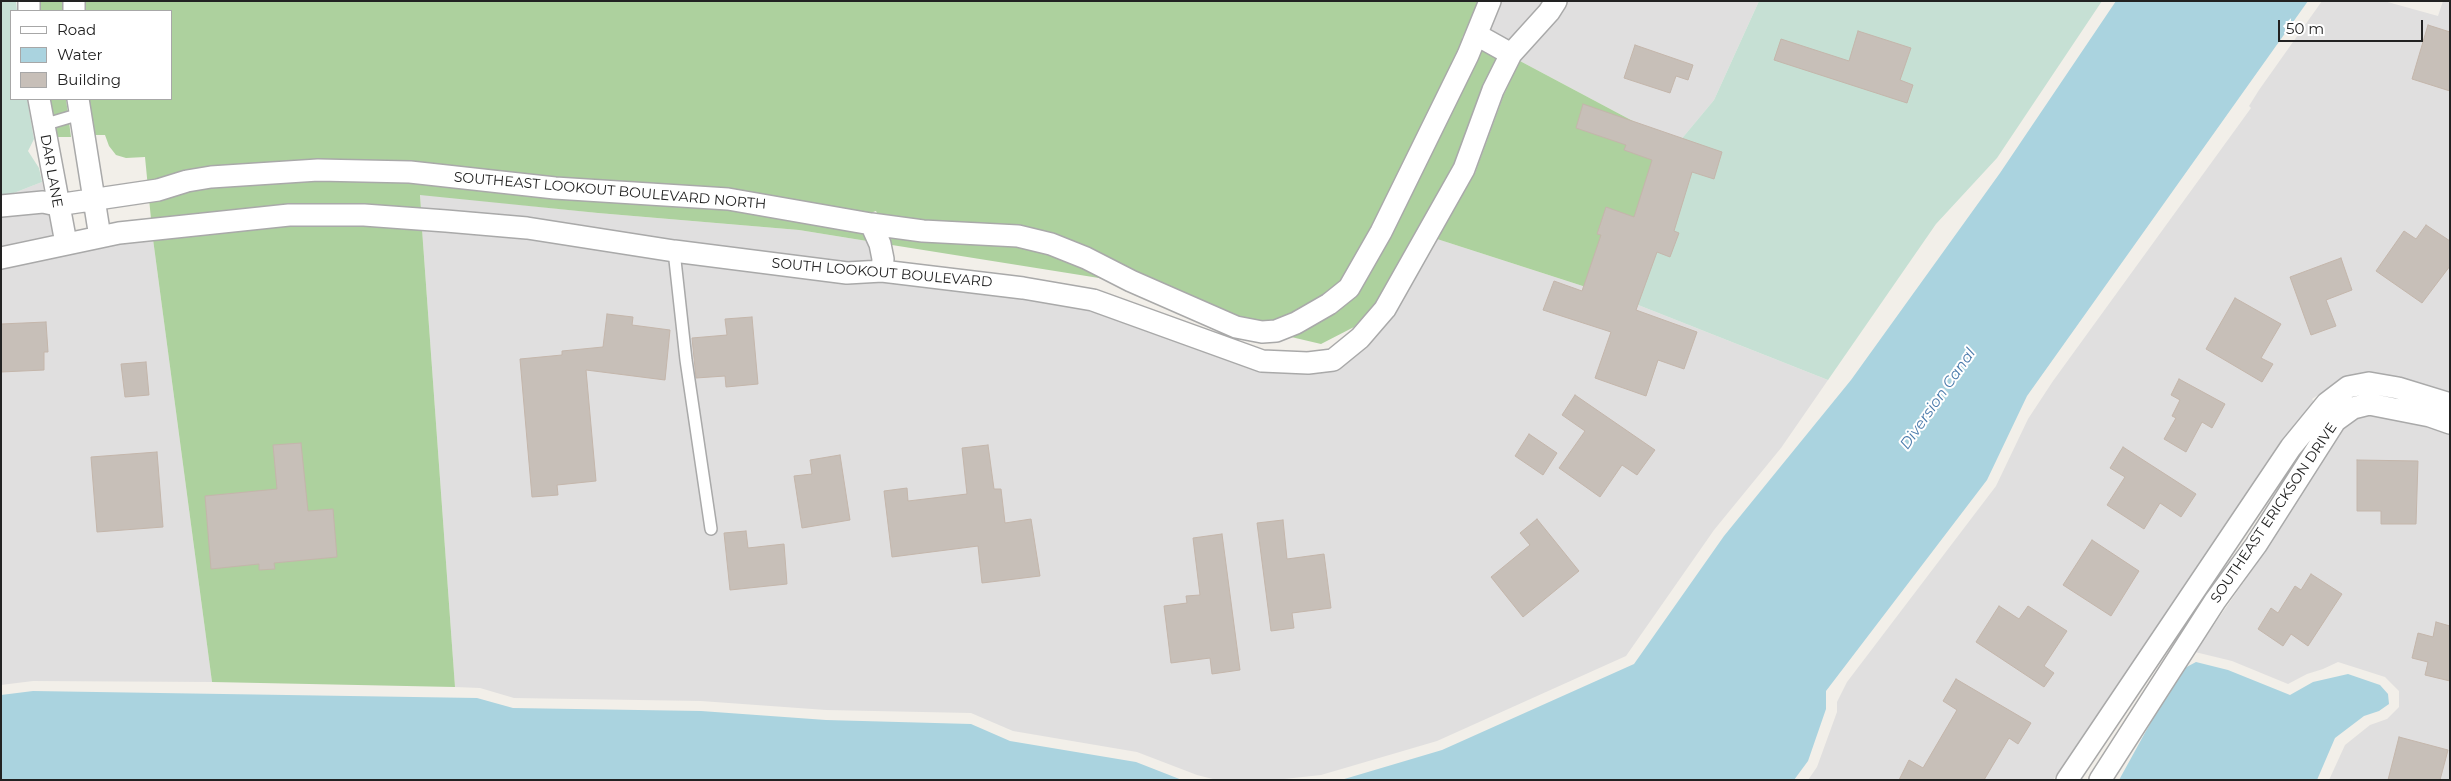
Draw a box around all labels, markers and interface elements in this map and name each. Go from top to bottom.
legend [10,10,172,100]
scale bar [2281,10,2426,42]
text: 50 m [2286,19,2324,38]
text: Road [57,20,96,39]
text: Water [57,45,103,64]
text: Building [57,70,121,89]
street label: DAR LANE [36,133,66,209]
street label: SOUTHEAST LOOKOUT BOULEVARD NORTH [453,169,767,213]
street label: SOUTH LOOKOUT BOULEVARD [771,255,993,291]
water label: Diversion Canal [1896,345,1980,453]
street label: SOUTHEAST ERICKSON DRIVE [2207,420,2341,606]

